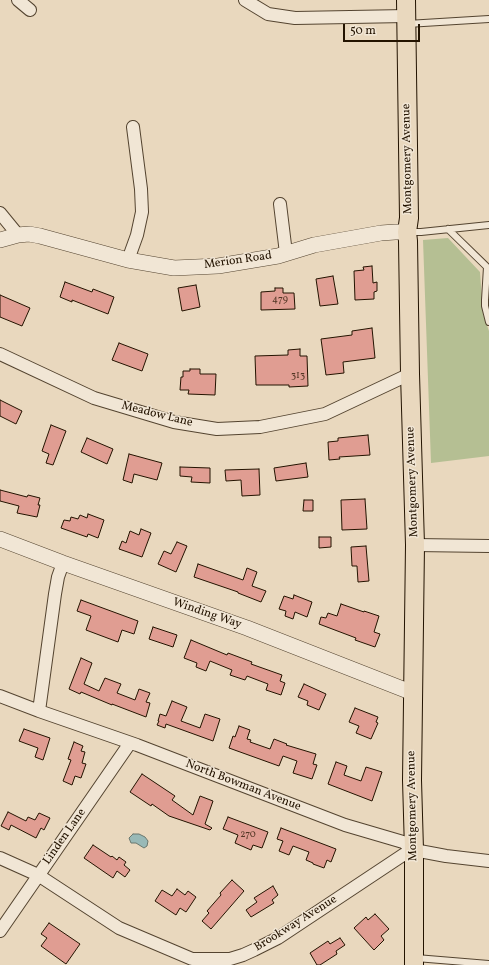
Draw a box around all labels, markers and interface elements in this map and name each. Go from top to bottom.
scale bar [345,16,422,42]
text: 50 m [350,23,376,39]
street label: Montgomery Avenue [400,104,416,214]
street label: Merion Road [203,249,273,273]
house number: 479 [272,294,288,306]
house number: 313 [291,370,305,382]
street label: Meadow Lane [120,399,194,431]
street label: Montgomery Avenue [404,426,422,538]
street label: Winding Way [171,595,243,633]
street label: Montgomery Avenue [405,751,421,861]
street label: North Bowman Avenue [183,757,303,815]
street label: Linden Lane [40,806,90,868]
house number: 270 [240,829,256,841]
street label: Brookway Avenue [252,893,340,955]

